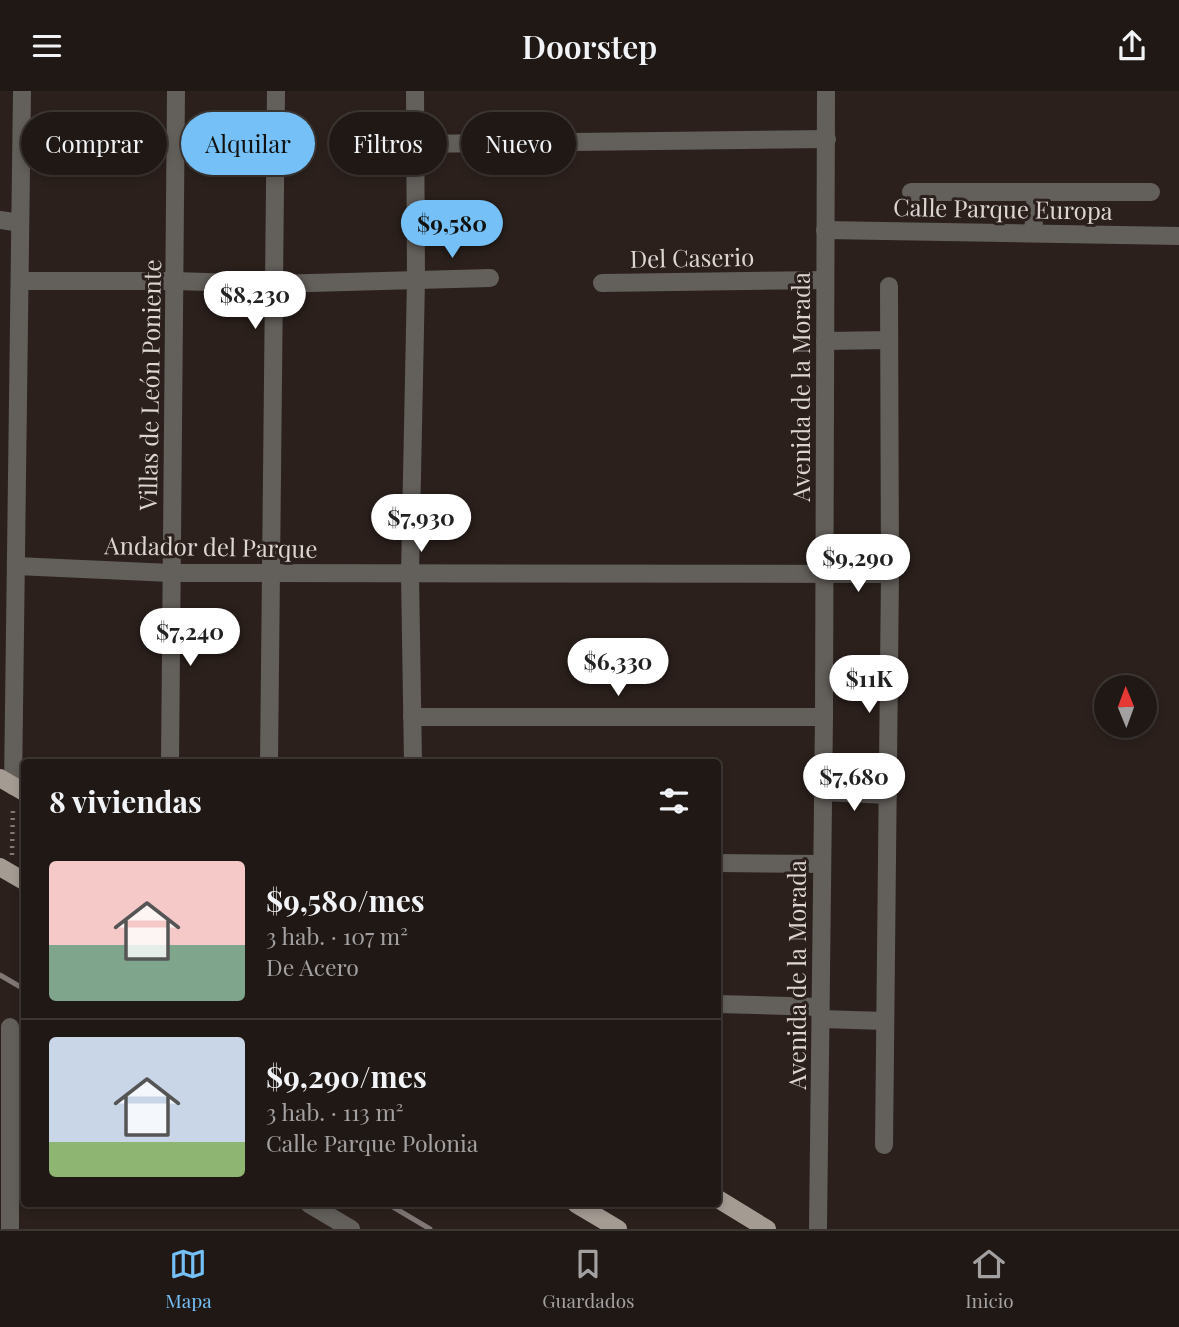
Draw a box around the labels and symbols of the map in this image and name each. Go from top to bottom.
street label: Calle Parque Europa [893,190,1113,226]
pin: $9,580 [395,201,509,260]
street label: Del Caserio [629,240,755,274]
street label: Villas de León Poniente [131,259,167,512]
pin: $8,230 [198,271,312,331]
street label: Avenida de la Morada [784,272,816,503]
pin: $7,930 [364,495,478,554]
street label: Andador del Parque [103,528,318,564]
pin: $9,290 [801,535,915,594]
pin: $7,240 [133,609,247,668]
pin: $6,330 [561,639,675,698]
pin: $11K [828,655,910,715]
north arrow [1094,675,1157,739]
pin: $7,680 [797,753,911,813]
street label: Avenida de la Morada [780,860,812,1091]

